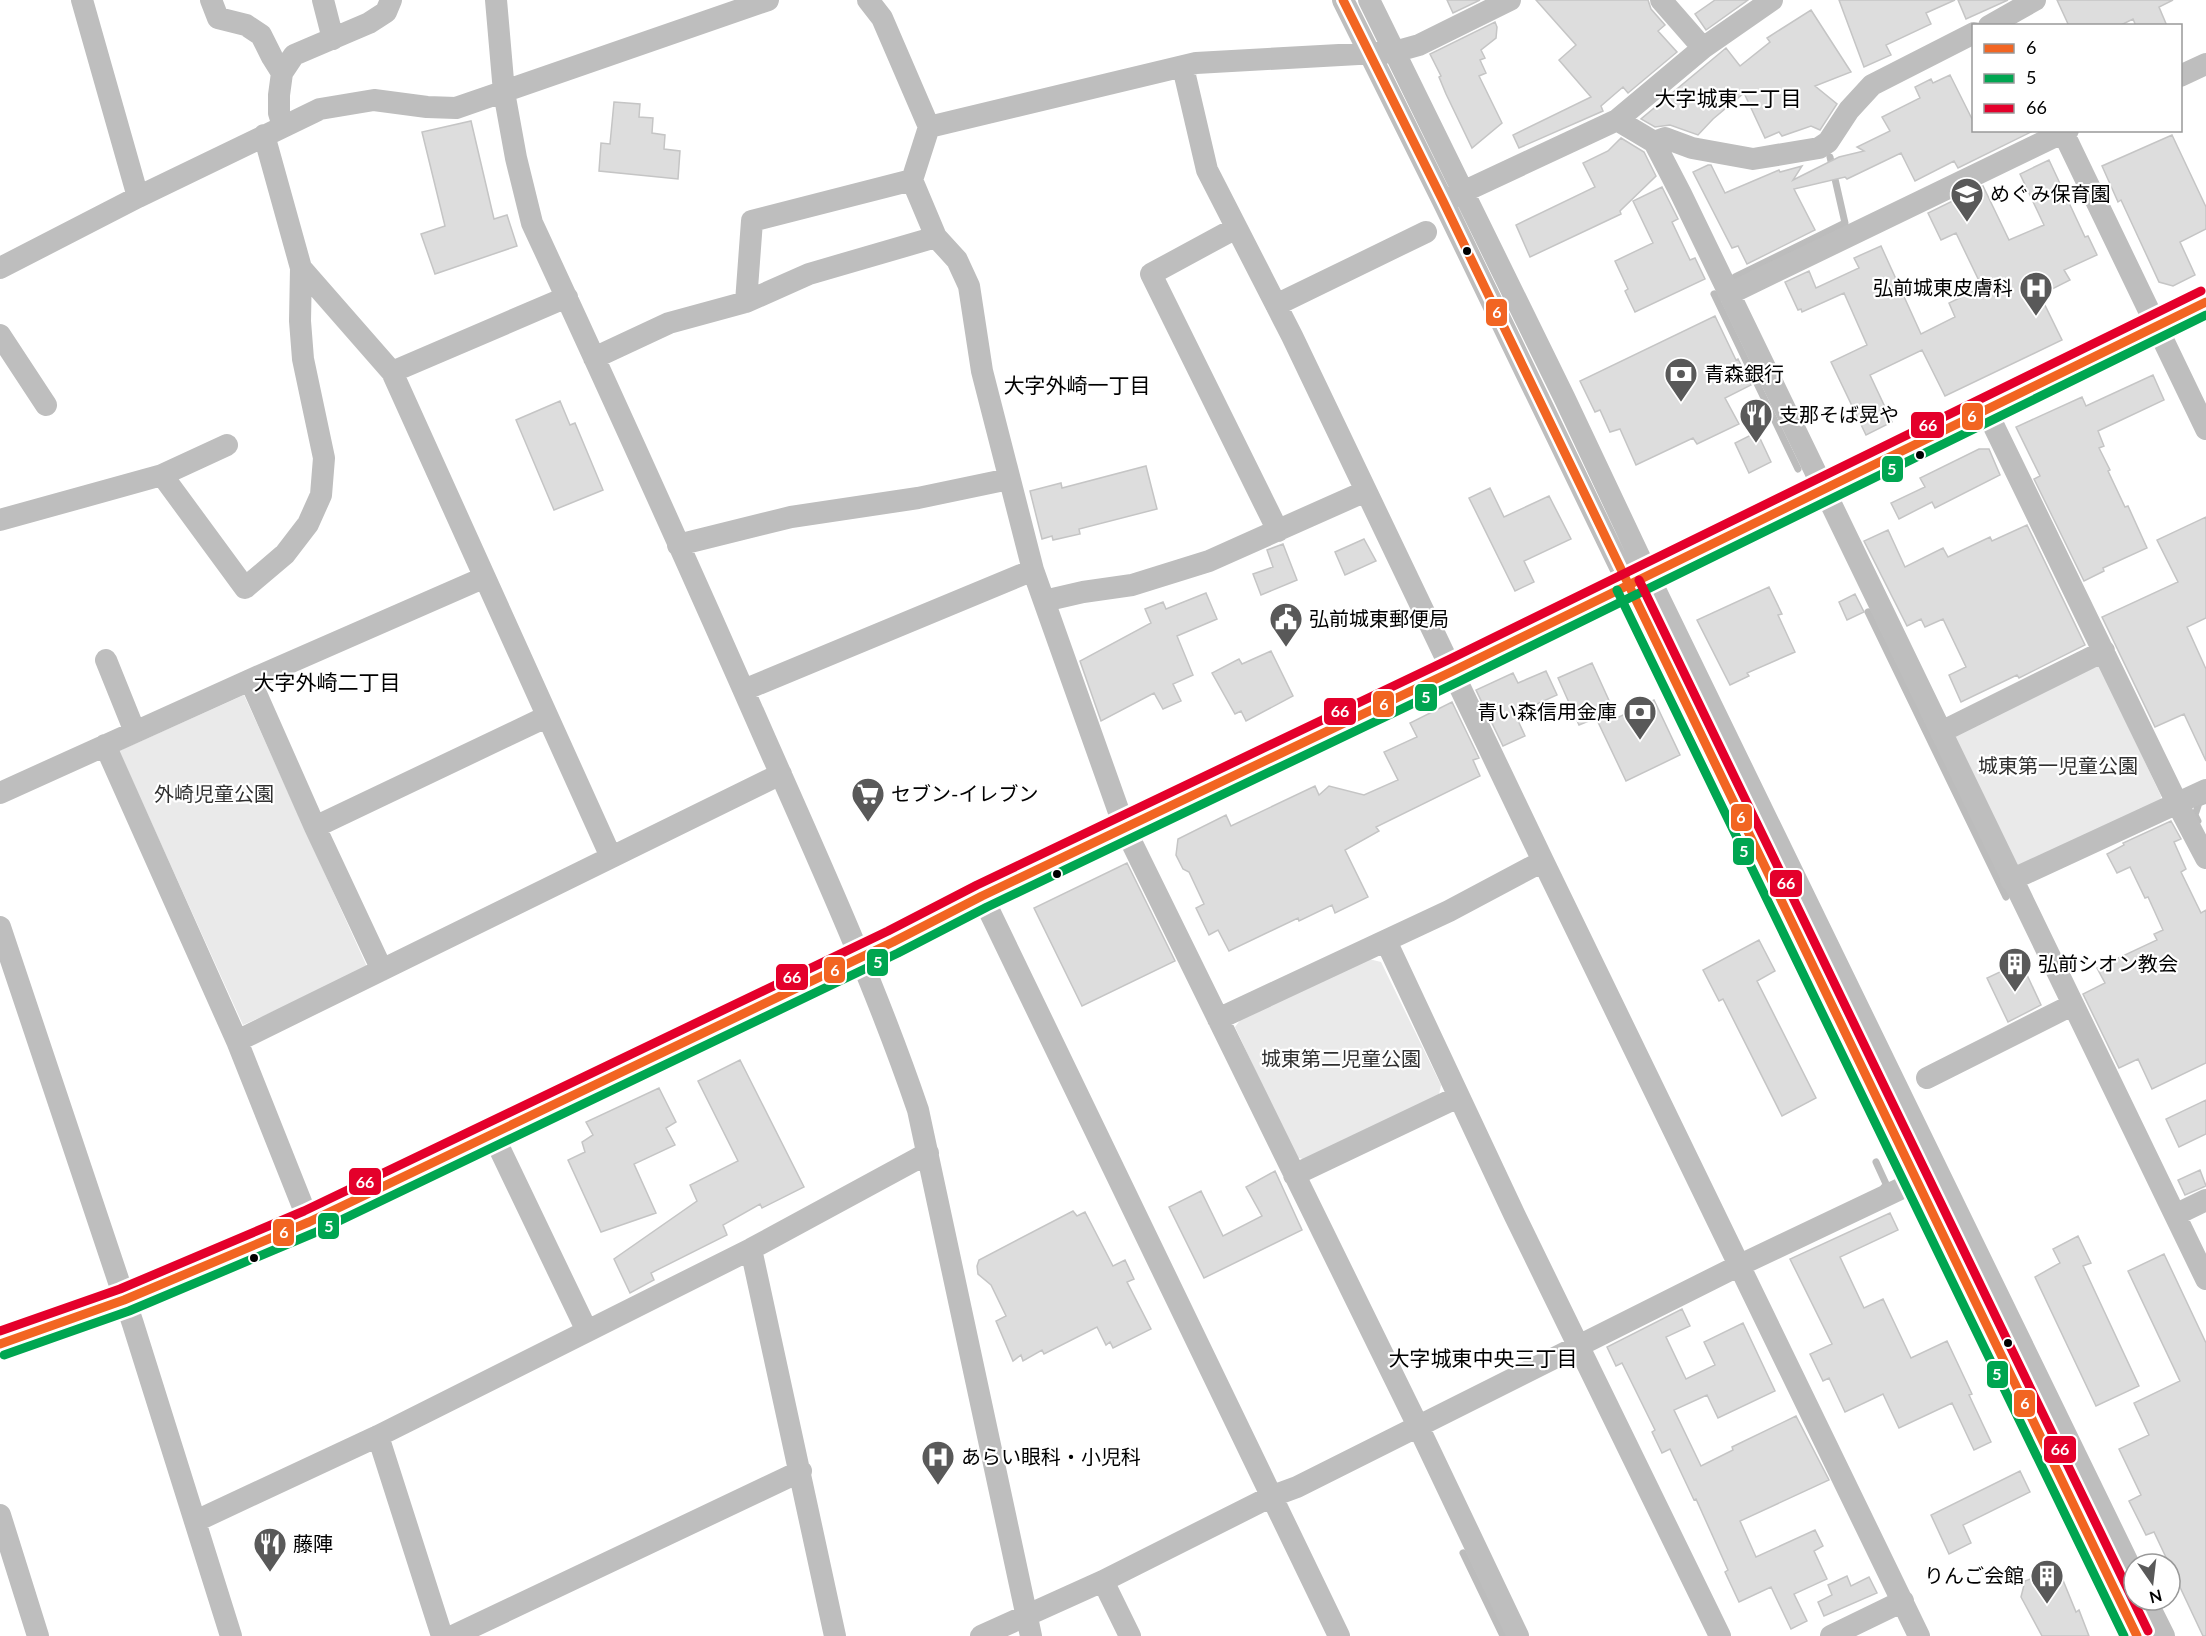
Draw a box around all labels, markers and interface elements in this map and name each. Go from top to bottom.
legend [1972,24,2182,132]
text: 6 [2026,36,2036,58]
text: 5 [2026,66,2036,88]
district label: 大字城東二丁目 [1655,85,1802,110]
text: 66 [2026,96,2047,118]
school or university icon: めぐみ保育園 [1949,176,1985,223]
place label: めぐみ保育園 [1990,181,2111,205]
unlabelled marker [1461,245,1473,257]
hospital icon: 弘前城東皮膚科 [2018,270,2054,317]
place label: 弘前城東皮膚科 [1873,275,2013,299]
line badge: 6 [1485,298,1508,327]
text: 6 [1492,302,1502,321]
bank icon: 青森銀行 [1663,356,1699,403]
place label: 青森銀行 [1704,361,1784,385]
district label: 大字外崎一丁目 [1004,372,1151,397]
restaurant icon: 支那そば晃や [1738,397,1774,444]
place label: 支那そば晃や [1779,402,1899,426]
line badge: 6 [1961,402,1984,431]
text: 6 [1967,406,1977,425]
line badge: 66 [1910,411,1945,439]
text: 66 [1919,415,1937,434]
unlabelled marker [1914,449,1926,461]
line badge: 5 [1881,455,1904,483]
text: 5 [1887,459,1897,478]
public building icon: 弘前城東郵便局 [1268,601,1304,648]
place label: 弘前城東郵便局 [1309,606,1449,630]
district label: 大字外崎二丁目 [254,669,401,694]
line badge: 5 [1414,683,1438,712]
text: 5 [1421,687,1431,706]
line badge: 6 [1372,690,1395,718]
text: 6 [1379,694,1389,713]
bank icon: 青い森信用金庫 [1622,694,1658,741]
line badge: 66 [1323,697,1357,726]
place label: 青い森信用金庫 [1477,699,1617,723]
text: 66 [1331,701,1349,720]
park label: 城東第一児童公園 [1978,753,2138,777]
supermarket icon: セブン-イレブン [850,776,886,823]
park label: 外崎児童公園 [154,781,274,805]
place label: セブン-イレブン [891,781,1038,805]
line badge: 6 [1730,803,1753,832]
text: 6 [1736,807,1746,826]
line badge: 5 [1732,837,1755,866]
text: 5 [1739,841,1749,860]
unlabelled marker [1051,868,1063,880]
line badge: 66 [1769,869,1803,898]
text: 66 [1777,873,1795,892]
building icon: 弘前シオン教会 [1997,946,2033,993]
line badge: 5 [866,948,889,977]
place label: 弘前シオン教会 [2038,951,2178,975]
text: 5 [873,952,883,971]
line badge: 6 [823,956,846,984]
text: 6 [830,960,840,979]
line badge: 66 [775,963,809,991]
text: 66 [783,967,801,986]
park label: 城東第二児童公園 [1261,1046,1421,1070]
line badge: 66 [348,1167,382,1196]
text: 66 [356,1172,374,1191]
line badge: 5 [317,1212,340,1240]
text: 5 [324,1216,334,1235]
line badge: 6 [272,1218,295,1247]
text: 6 [279,1222,289,1241]
unlabelled marker [248,1252,260,1264]
unlabelled marker [2002,1337,2014,1349]
district label: 大字城東中央三丁目 [1389,1345,1578,1370]
line badge: 5 [1986,1360,2009,1389]
text: 5 [1992,1364,2002,1383]
line badge: 6 [2013,1389,2036,1418]
text: 6 [2020,1393,2030,1412]
line badge: 66 [2043,1435,2077,1464]
hospital icon: あらい眼科・小児科 [920,1439,956,1486]
text: 66 [2051,1439,2069,1458]
place label: あらい眼科・小児科 [961,1444,1141,1468]
restaurant icon: 藤陣 [252,1526,288,1573]
place label: 藤陣 [293,1531,333,1555]
north arrow [2122,1552,2182,1612]
building icon: りんご会館 [2029,1558,2065,1605]
place label: りんご会館 [1924,1563,2024,1587]
text: N [2147,1586,2164,1608]

